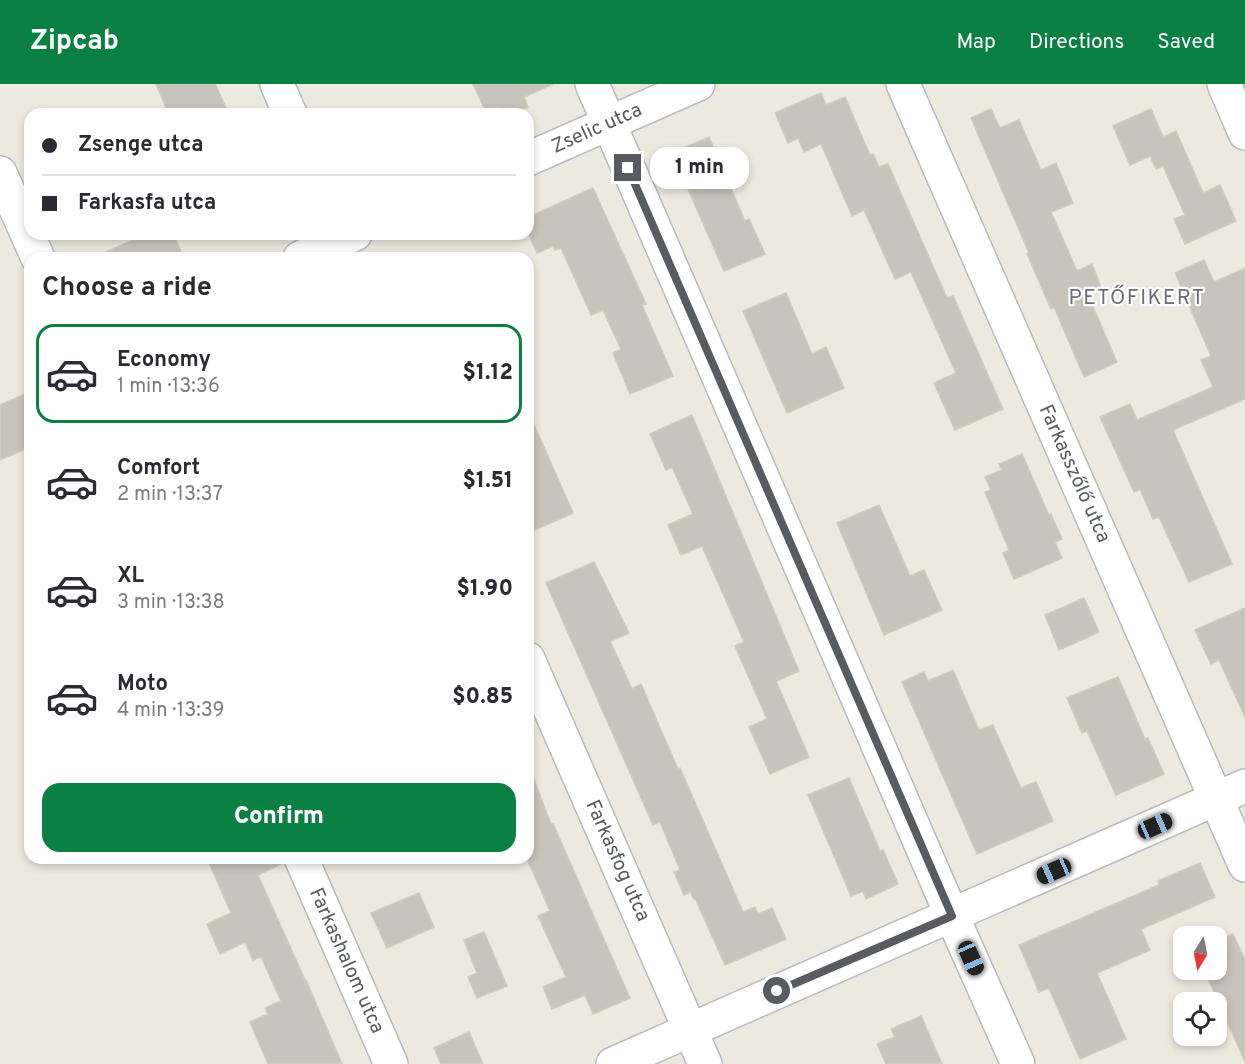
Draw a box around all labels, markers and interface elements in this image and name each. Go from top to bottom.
text: Zipcab [30,24,119,60]
text: Map [956,29,996,56]
text: Directions [1029,29,1124,56]
text: Saved [1157,29,1215,56]
street label: Zselic utca [548,97,646,161]
text: Zsenge utca [78,132,204,159]
callout: 1 min [649,147,748,189]
route end [614,154,641,181]
text: 1 min [675,155,724,181]
text: Farkasfa utca [78,190,216,217]
text: Choose a ride [42,271,212,305]
district label: PETŐFIKERT [1068,284,1206,312]
icon: car [45,347,99,401]
text: Economy [117,347,211,374]
text: $1.12 [463,360,513,387]
text: 1 min · 13:36 [117,374,220,400]
street label: Farkasszőlő utca [1032,401,1116,547]
icon: car [45,455,99,509]
text: Comfort [117,455,200,482]
text: $1.51 [463,468,513,495]
text: 2 min · 13:37 [117,482,223,508]
icon: car [45,563,99,617]
text: XL [117,563,144,590]
text: $1.90 [457,576,513,603]
text: 3 min · 13:38 [117,590,225,616]
icon: car [45,671,99,725]
text: Moto [117,671,168,698]
text: $0.85 [452,684,513,711]
text: 4 min · 13:39 [117,698,224,724]
button: Confirm [42,783,516,852]
street label: Farkasfog utca [579,796,655,926]
car [1135,810,1175,842]
car [1034,855,1074,887]
street label: Farkashalom utca [302,884,390,1038]
north arrow [1173,926,1227,980]
map controls [1173,926,1227,1046]
car [955,938,987,978]
route start [763,977,790,1004]
button: locate [1173,992,1227,1046]

